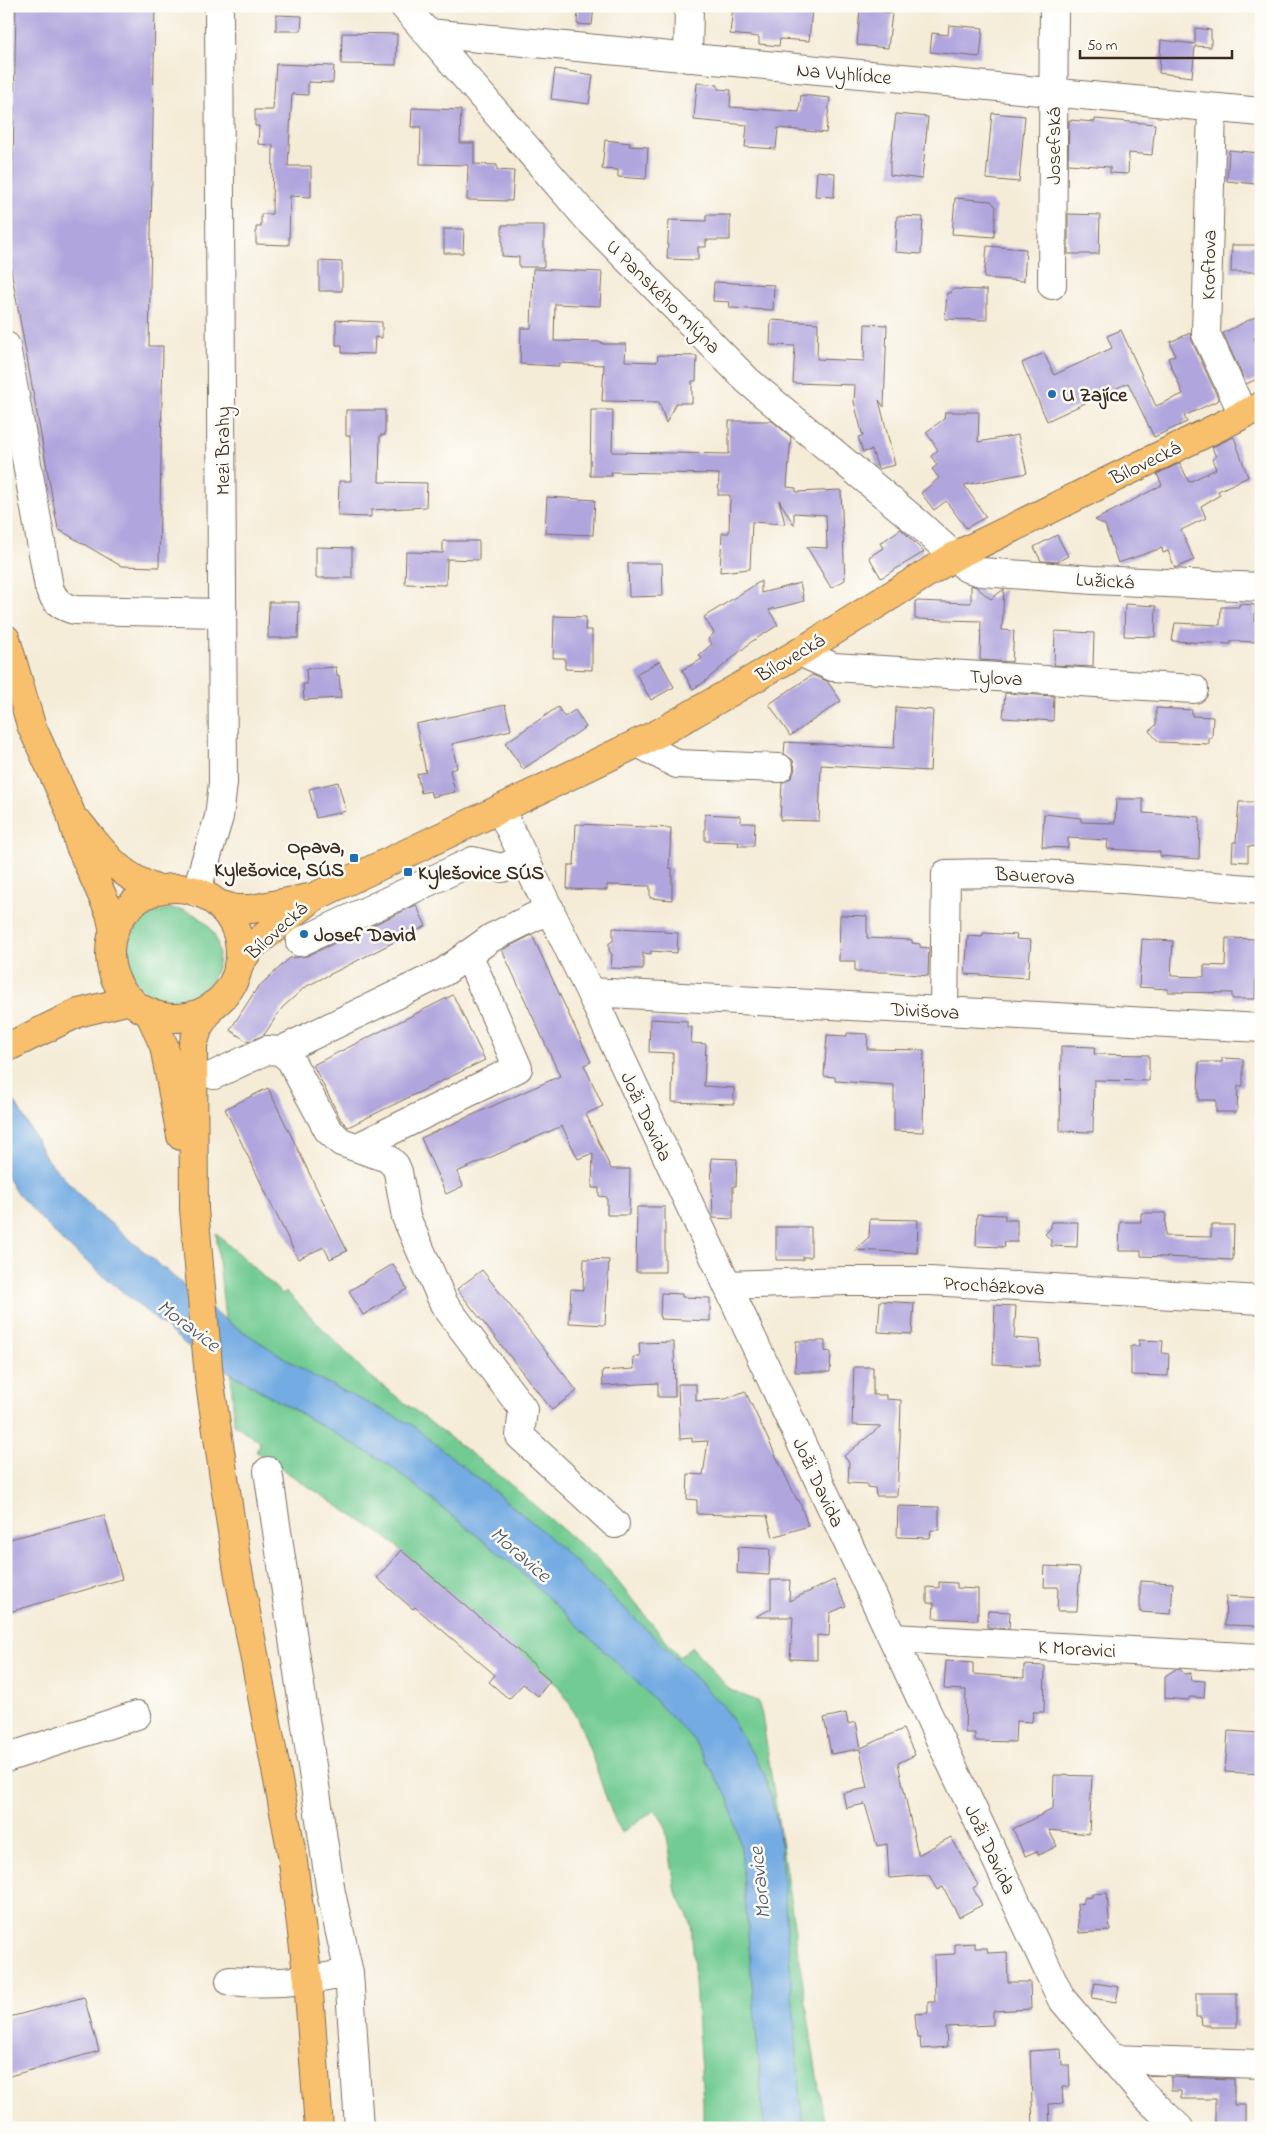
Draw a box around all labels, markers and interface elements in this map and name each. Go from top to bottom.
scale bar [1080,28,1232,60]
text: 50 m [1087,35,1118,57]
street label: Na Vyhlídce [795,57,893,94]
street label: Josefská [1041,107,1070,185]
street label: Kroftova [1195,230,1226,301]
street label: U Panského mlýna [598,234,726,362]
place label: U Zajíce [1062,382,1128,411]
marker: U Zajíce [1046,388,1058,400]
street label: Mezi Brahy [210,406,239,496]
street label: Bílovecká [1105,435,1187,494]
street label: Lužická [1075,566,1135,599]
street label: Bílovecká [750,627,831,692]
street label: Tylova [969,664,1023,695]
place label: Opava, Kylešovice, SÚS [214,834,345,887]
marker: Opava, Kylešovice, SÚS [348,852,360,864]
place label: Kylešovice SÚS [418,860,544,890]
street label: Bauerova [993,861,1075,894]
marker: Kylešovice SÚS [402,866,414,878]
street label: Bílovecká [239,896,316,969]
place label: Josef David [314,922,416,951]
marker: Josef David [298,928,310,940]
street label: Divišova [889,996,960,1029]
street label: Joži Davida [611,1067,678,1167]
street label: Procházkova [942,1270,1045,1305]
water label: Moravice [150,1293,227,1361]
street label: Joži Davida [783,1433,850,1533]
water label: Moravice [483,1521,558,1592]
street label: K Moravici [1037,1634,1117,1667]
street label: Joži Davida [955,1800,1022,1900]
water label: Moravice [742,1844,780,1920]

